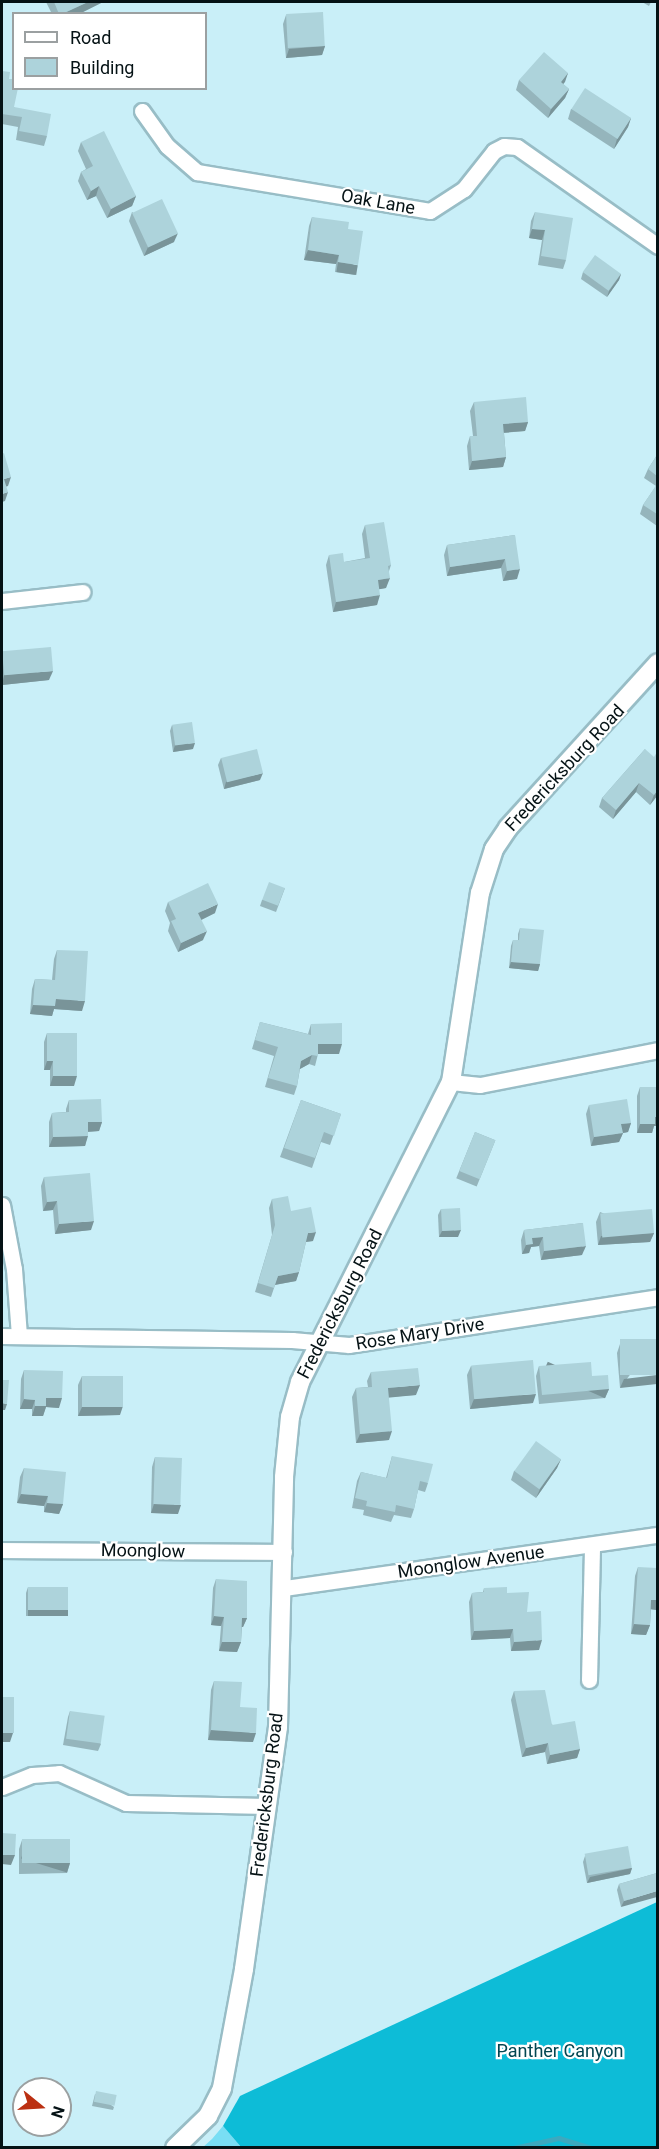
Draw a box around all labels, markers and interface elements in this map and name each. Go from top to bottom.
legend [12,12,207,90]
text: Road [70,27,111,48]
text: Building [70,57,134,78]
street label: Oak Lane [339,185,417,219]
street label: Fredericksburg Road [501,700,629,836]
street label: Fredericksburg Road [293,1226,387,1382]
street label: Rose Mary Drive [354,1313,486,1355]
street label: Moonglow [101,1539,185,1563]
street label: Moonglow Avenue [396,1541,546,1583]
street label: Fredericksburg Road [246,1712,288,1878]
park label: Panther Canyon [497,2040,623,2062]
north arrow [12,2077,72,2137]
text: N [47,2104,68,2120]

